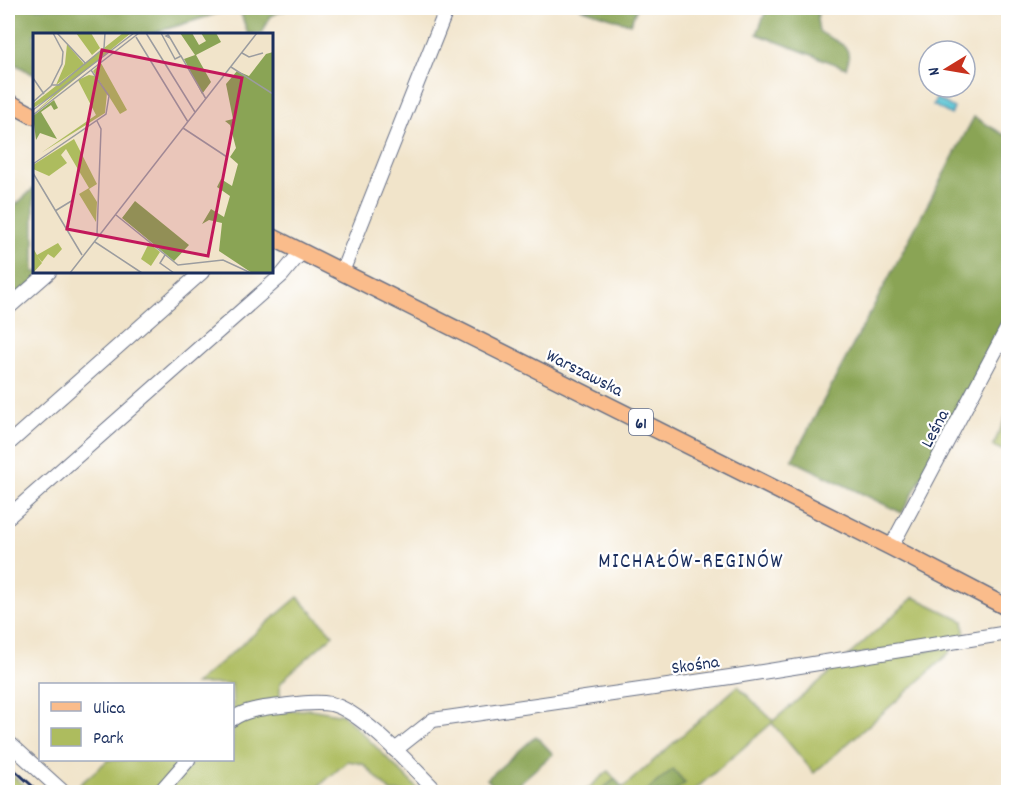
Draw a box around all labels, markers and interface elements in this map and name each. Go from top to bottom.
inset map [33,33,273,273]
north arrow [917,39,977,99]
text: N [923,65,947,77]
street label: Warszawska [541,344,627,405]
street label: Leśna [916,405,957,453]
road number: 61 [629,409,653,435]
district label: MICHAŁÓW-REGINÓW [598,548,784,578]
street label: Skośna [670,651,721,682]
legend [39,683,234,761]
text: Ulica [93,697,125,722]
text: Park [93,727,124,752]

